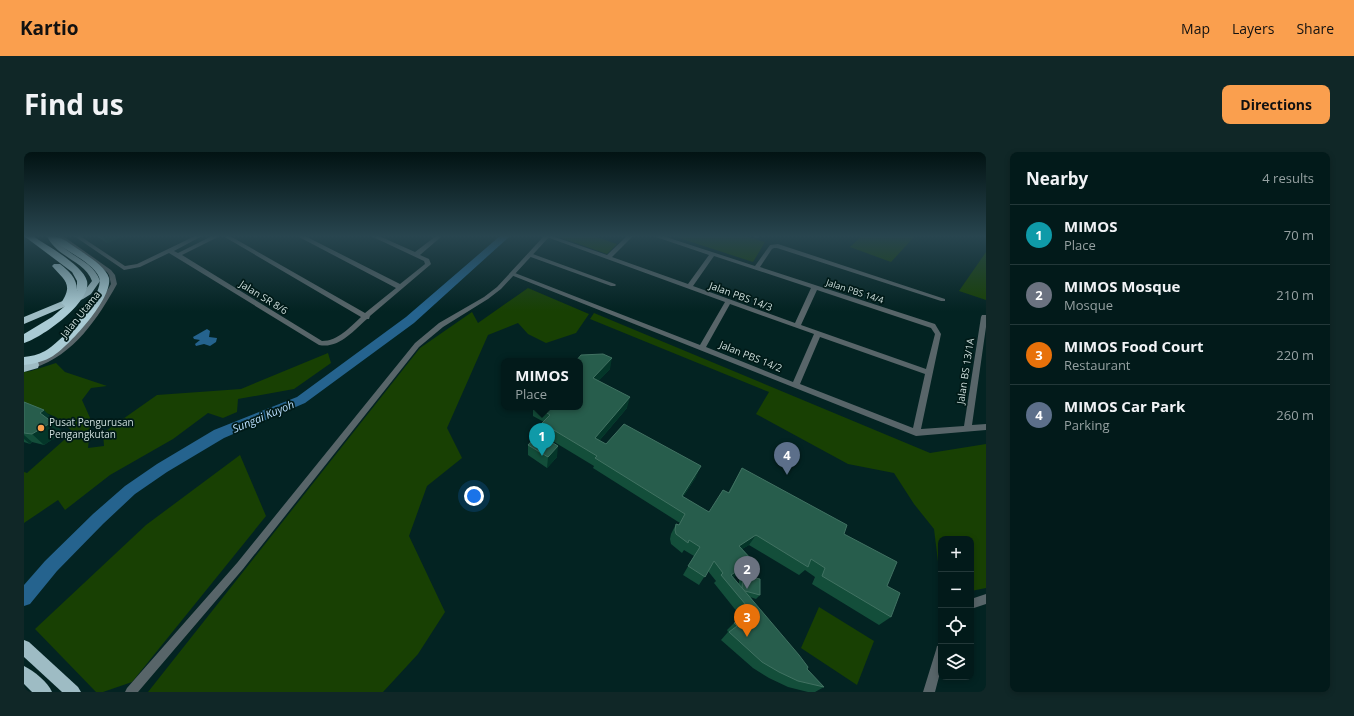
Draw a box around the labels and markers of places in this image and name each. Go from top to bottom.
place label: Pusat Pengurusan Pengangkutan [49,415,134,441]
marker: Pusat Pengurusan Pengangkutan [36,423,46,433]
pin: 1 [529,423,555,456]
pin: 4 [774,442,800,475]
pin: 2 [734,556,760,589]
pin: 3 [734,604,760,637]

